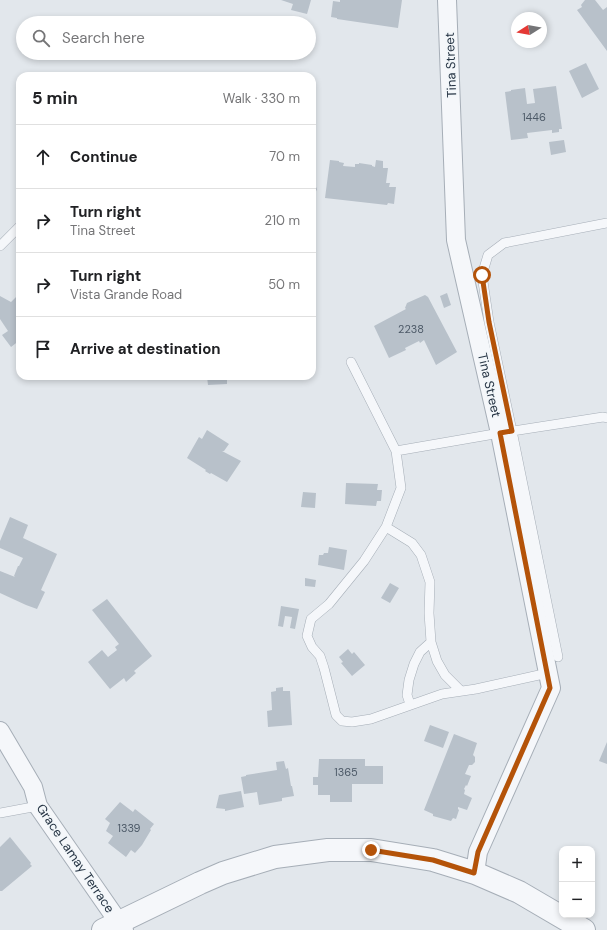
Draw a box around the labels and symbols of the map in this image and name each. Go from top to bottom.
north arrow [511,12,547,48]
street label: Tina Street [441,32,460,98]
house number: 1446 [522,110,546,124]
route start [473,266,491,284]
house number: 2238 [398,322,424,336]
street label: Tina Street [474,351,505,419]
house number: 1365 [334,765,358,779]
street label: Grace Lamay Terrace [33,800,118,916]
house number: 1339 [117,821,141,835]
route end [362,841,380,859]

